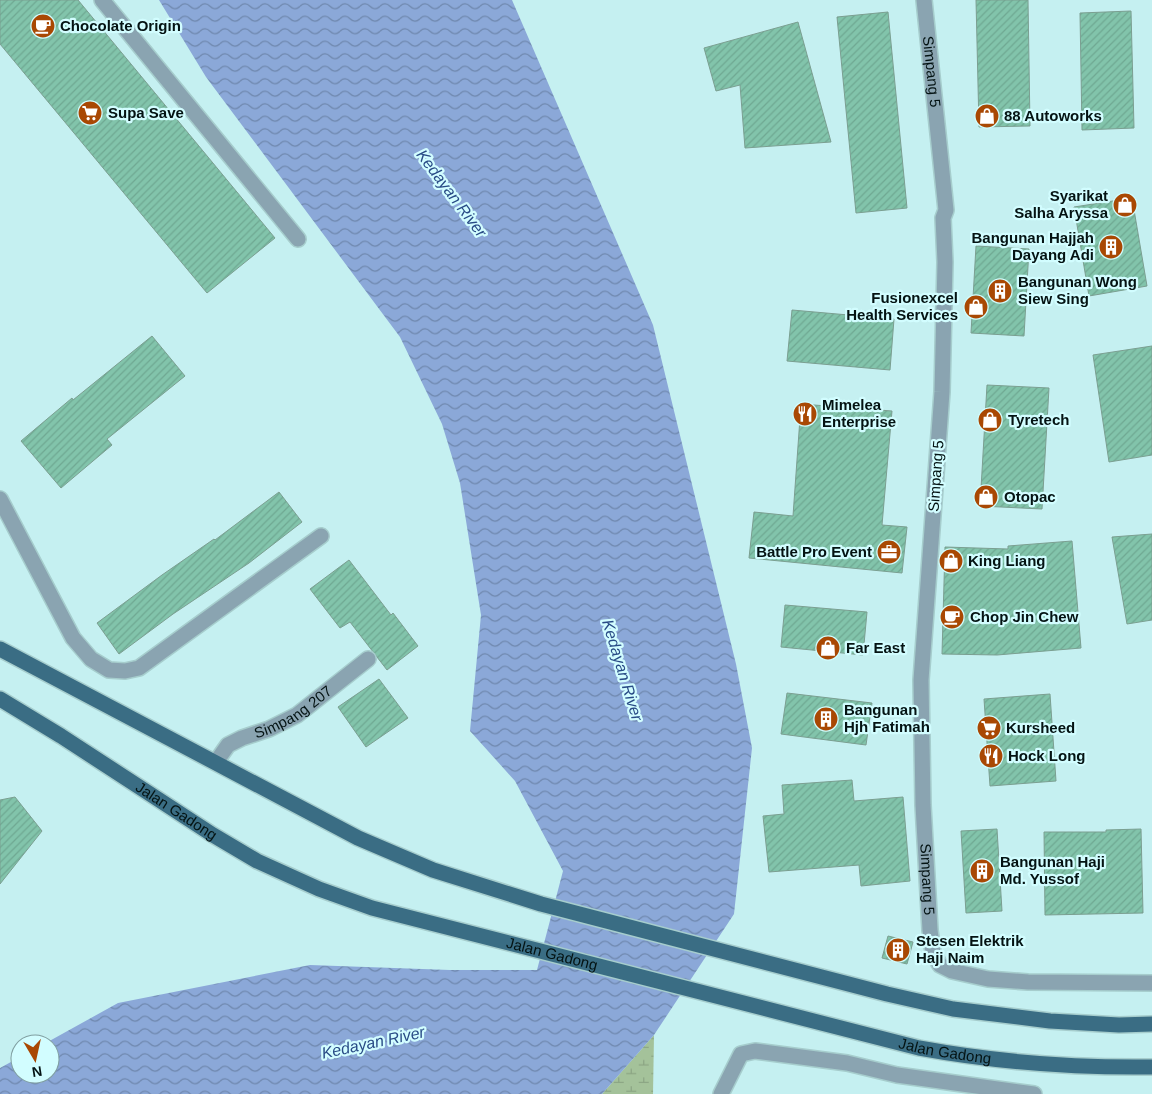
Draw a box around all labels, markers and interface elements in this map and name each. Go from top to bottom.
cafe icon: Chocolate Origin [30,13,56,39]
place label: Chocolate Origin [60,17,181,34]
street label: Simpang 5 [920,35,944,108]
supermarket icon: Supa Save [77,100,103,126]
shop icon: 88 Autoworks [974,103,1000,129]
place label: Supa Save [108,104,184,121]
place label: 88 Autoworks [1004,107,1102,124]
water label: Kedayan River [413,146,490,241]
place label: Syarikat Salha Aryssa [1014,187,1109,221]
shop icon: Syarikat Salha Aryssa [1112,192,1138,218]
place label: Bangunan Hajjah Dayang Adi [971,229,1094,263]
building icon: Bangunan Hajjah Dayang Adi [1098,234,1124,260]
place label: Bangunan Wong Siew Sing [1018,273,1137,307]
building icon: Bangunan Wong Siew Sing [987,278,1013,304]
place label: Fusionexcel Health Services [846,289,958,323]
shop icon: Fusionexcel Health Services [963,294,989,320]
place label: Mimelea Enterprise [822,396,896,430]
restaurant icon: Mimelea Enterprise [792,401,818,427]
shop icon: Tyretech [977,407,1003,433]
place label: Tyretech [1008,411,1069,428]
street label: Simpang 5 [925,440,946,512]
shop icon: Otopac [973,484,999,510]
place label: Otopac [1004,488,1056,505]
office icon: Battle Pro Event [876,539,902,565]
place label: Battle Pro Event [756,543,872,560]
shop icon: King Liang [938,548,964,574]
place label: King Liang [968,552,1046,569]
cafe icon: Chop Jin Chew [939,604,965,630]
place label: Chop Jin Chew [970,608,1079,625]
water label: Kedayan River [599,617,646,723]
shop icon: Far East [815,635,841,661]
place label: Far East [846,639,905,656]
street label: Simpang 207 [252,682,335,741]
place label: Bangunan Hjh Fatimah [844,701,930,735]
building icon: Bangunan Hjh Fatimah [813,706,839,732]
supermarket icon: Kursheed [976,715,1002,741]
place label: Kursheed [1006,719,1075,736]
restaurant icon: Hock Long [978,743,1004,769]
place label: Hock Long [1008,747,1086,764]
street label: Jalan Gadong [133,778,220,843]
street label: Simpang 5 [917,843,938,916]
place label: Bangunan Haji Md. Yussof [1000,853,1105,887]
building icon: Bangunan Haji Md. Yussof [969,858,995,884]
place label: Stesen Elektrik Haji Naim [916,932,1024,966]
street label: Jalan Gadong [505,934,600,973]
building icon: Stesen Elektrik Haji Naim [885,937,911,963]
water label: Kedayan River [320,1023,427,1062]
north arrow [10,1034,60,1084]
street label: Jalan Gadong [897,1034,992,1067]
text: N [31,1063,43,1081]

